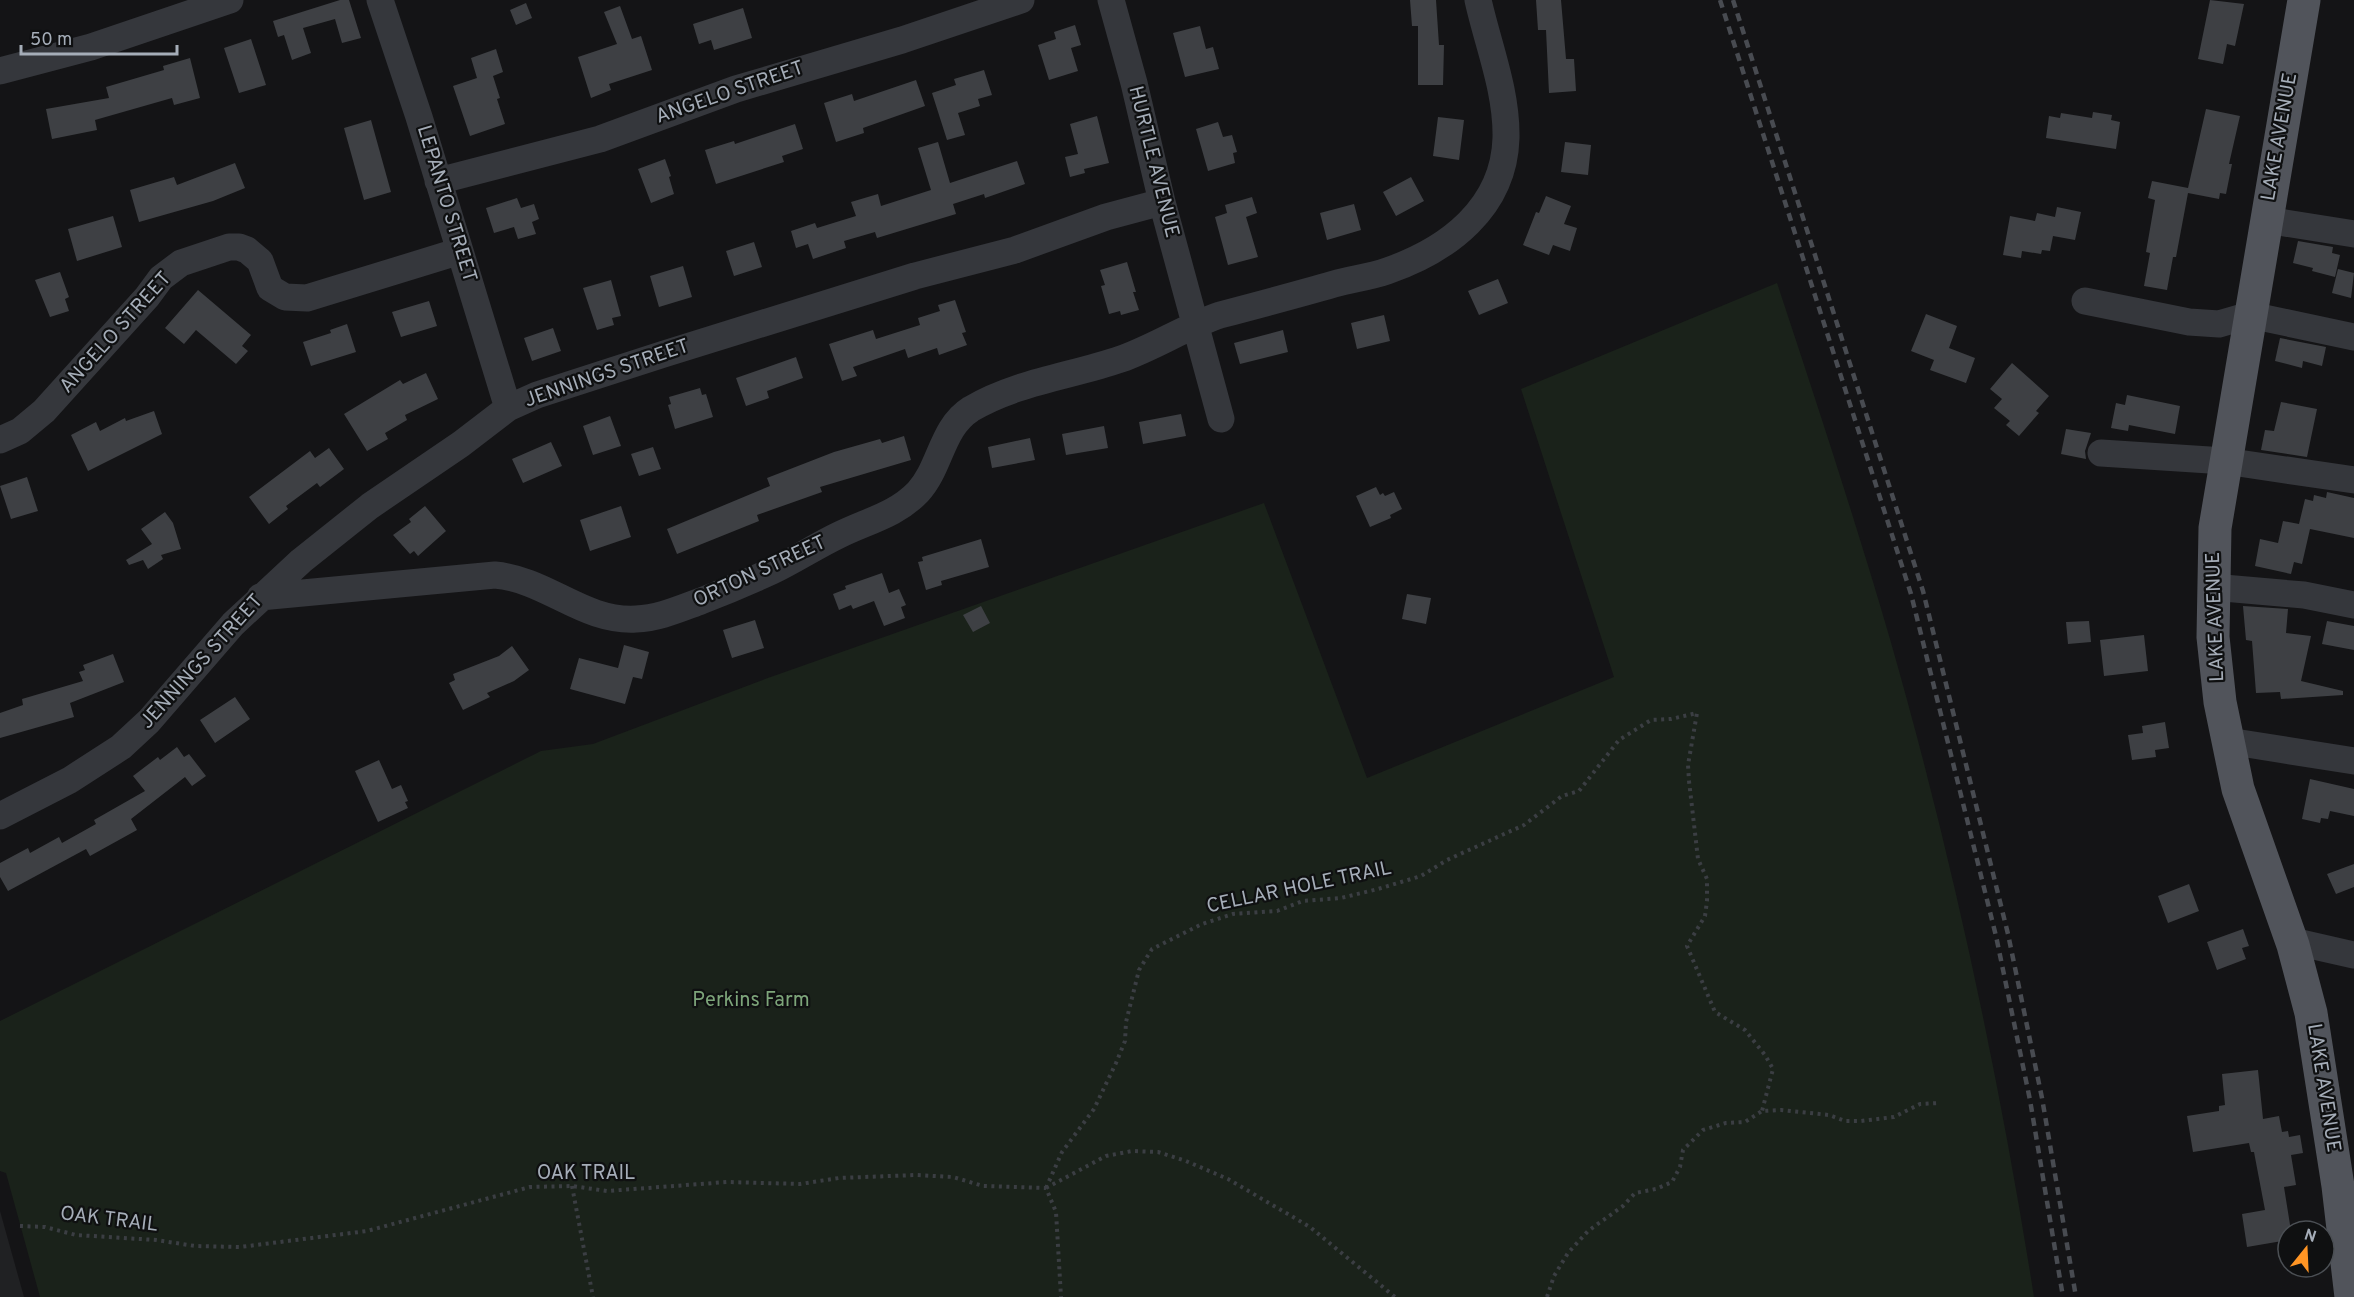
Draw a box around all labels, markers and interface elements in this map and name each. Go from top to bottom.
scale bar [21,18,177,56]
text: 50 m [30,29,72,52]
street label: ANGELO STREET [652,55,808,131]
street label: LAKE AVENUE [2256,71,2304,203]
street label: HURTLE AVENUE [1122,83,1184,241]
street label: LEPANTO STREET [410,122,482,286]
street label: ANGELO STREET [54,267,178,399]
street label: JENNINGS STREET [521,334,693,414]
street label: ORTON STREET [689,530,831,614]
street label: LAKE AVENUE [2201,552,2231,682]
street label: JENNINGS STREET [135,589,269,735]
street label: CELLAR HOLE TRAIL [1204,856,1394,920]
park label: Perkins Farm [692,988,810,1014]
street label: LAKE AVENUE [2300,1022,2346,1154]
street label: OAK TRAIL [537,1161,635,1187]
street label: OAK TRAIL [59,1201,159,1239]
north arrow [2276,1219,2336,1279]
text: N [2301,1225,2319,1248]

